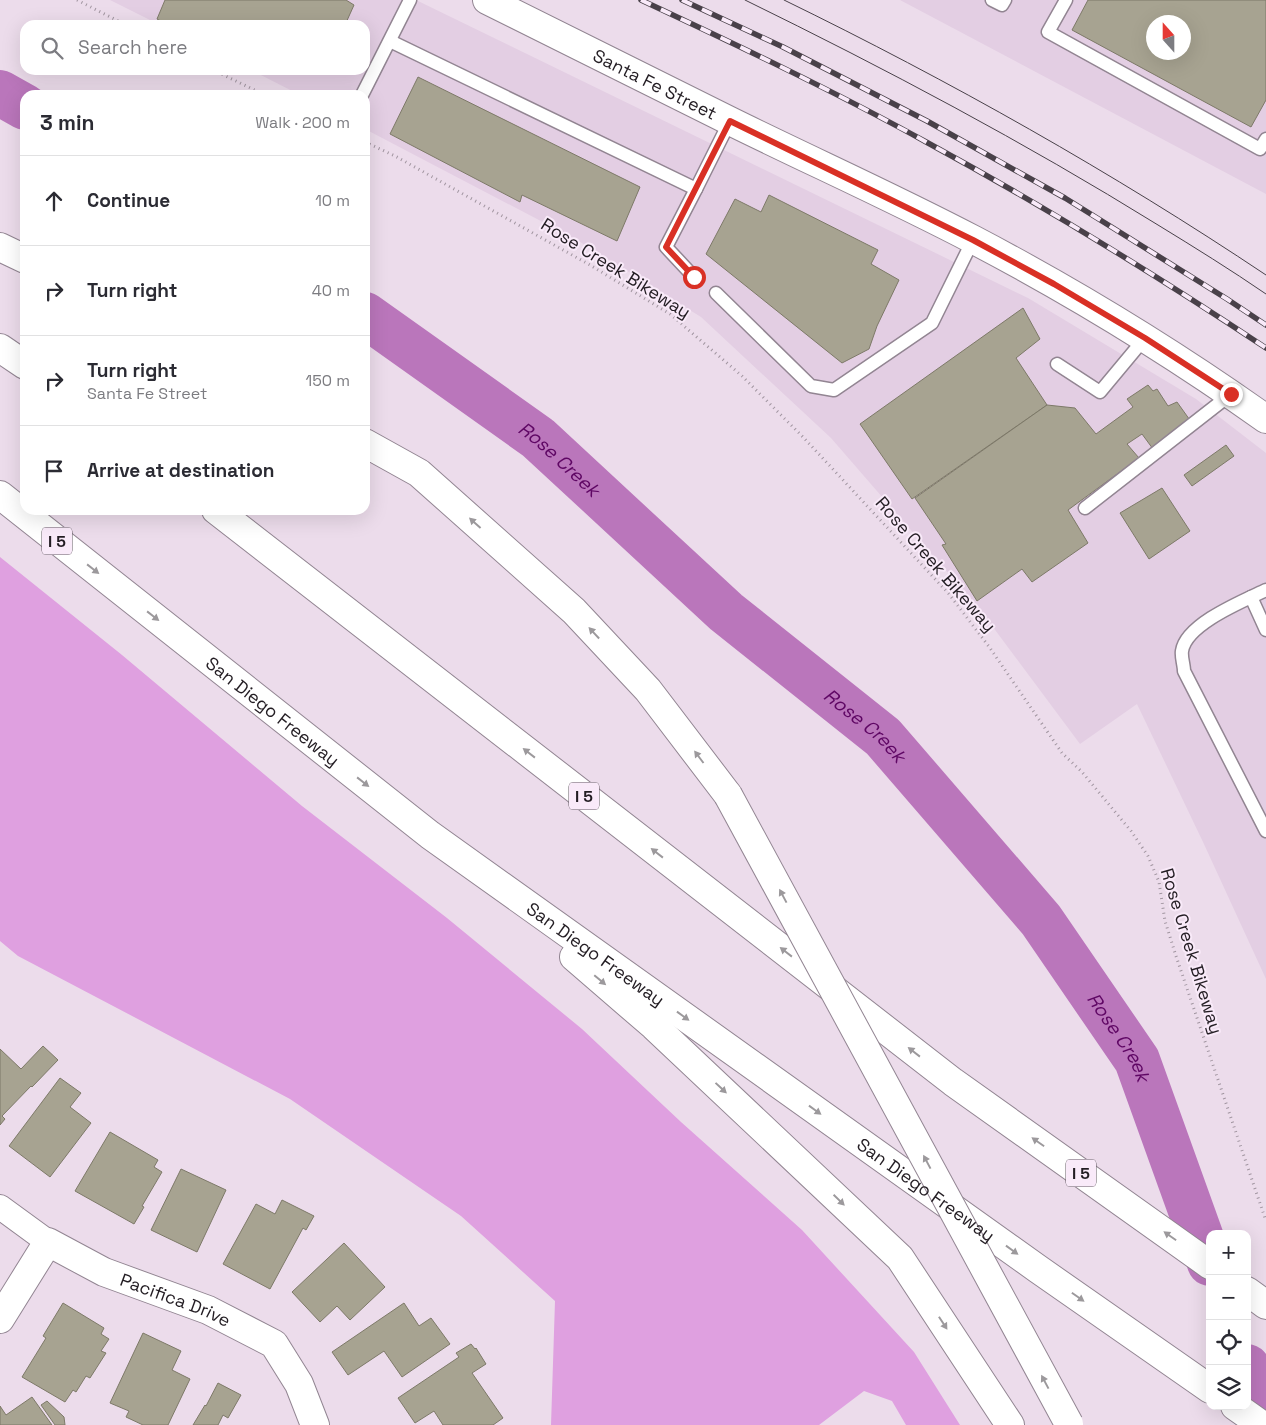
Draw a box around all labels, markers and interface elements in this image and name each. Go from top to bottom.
north arrow [1146,15,1191,60]
search box [20,20,370,75]
icon: search [38,34,66,62]
text: Search here [78,35,188,60]
street label: Santa Fe Street [590,43,721,124]
text: 3 min [40,109,95,136]
text: Walk · 200 m [255,112,350,133]
icon: ahead [40,187,68,215]
text: Continue [87,188,170,213]
text: 10 m [315,190,350,211]
street label: Rose Creek Bikeway [537,213,695,323]
route start [683,266,706,289]
icon: right [40,277,68,305]
text: Turn right [87,278,177,303]
text: 40 m [312,280,350,301]
text: Turn right [87,358,177,383]
icon: right [40,367,68,395]
text: 150 m [306,370,350,391]
text: Santa Fe Street [87,383,207,404]
route end [1220,383,1243,406]
water label: Rose Creek [514,416,608,504]
icon: arrive [40,457,68,485]
text: Arrive at destination [87,458,275,483]
street label: Rose Creek Bikeway [871,491,1001,637]
one-way arrow [468,517,481,528]
road number: I 5 [42,528,72,554]
one-way arrow [86,564,100,574]
one-way arrow [146,611,159,622]
one-way arrow [588,627,600,639]
street label: San Diego Freeway [201,651,345,771]
water label: Rose Creek [819,682,914,770]
one-way arrow [522,748,536,758]
one-way arrow [693,751,704,764]
one-way arrow [356,776,369,787]
road number: I 5 [569,782,599,809]
one-way arrow [651,847,664,858]
street label: Rose Creek Bikeway [1156,865,1228,1037]
one-way arrow [778,889,787,902]
street label: San Diego Freeway [522,896,669,1010]
one-way arrow [780,947,793,958]
one-way arrow [593,974,606,985]
water label: Rose Creek [1082,987,1157,1088]
one-way arrow [676,1010,689,1021]
one-way arrow [908,1046,921,1057]
one-way arrow [714,1082,726,1094]
one-way arrow [808,1105,822,1115]
street label: San Diego Freeway [853,1132,1000,1246]
one-way arrow [1031,1137,1045,1147]
one-way arrow [922,1155,931,1168]
road number: I 5 [1066,1160,1096,1186]
one-way arrow [833,1194,845,1206]
map controls [1206,1230,1251,1410]
button: + [1206,1230,1251,1275]
one-way arrow [1163,1231,1177,1241]
one-way arrow [1005,1245,1019,1255]
street label: Pacifica Drive [117,1267,235,1331]
button: − [1206,1275,1251,1320]
one-way arrow [1071,1292,1085,1302]
one-way arrow [938,1317,948,1330]
button: locate [1206,1320,1251,1365]
button: layers [1206,1365,1251,1410]
one-way arrow [1041,1375,1050,1388]

